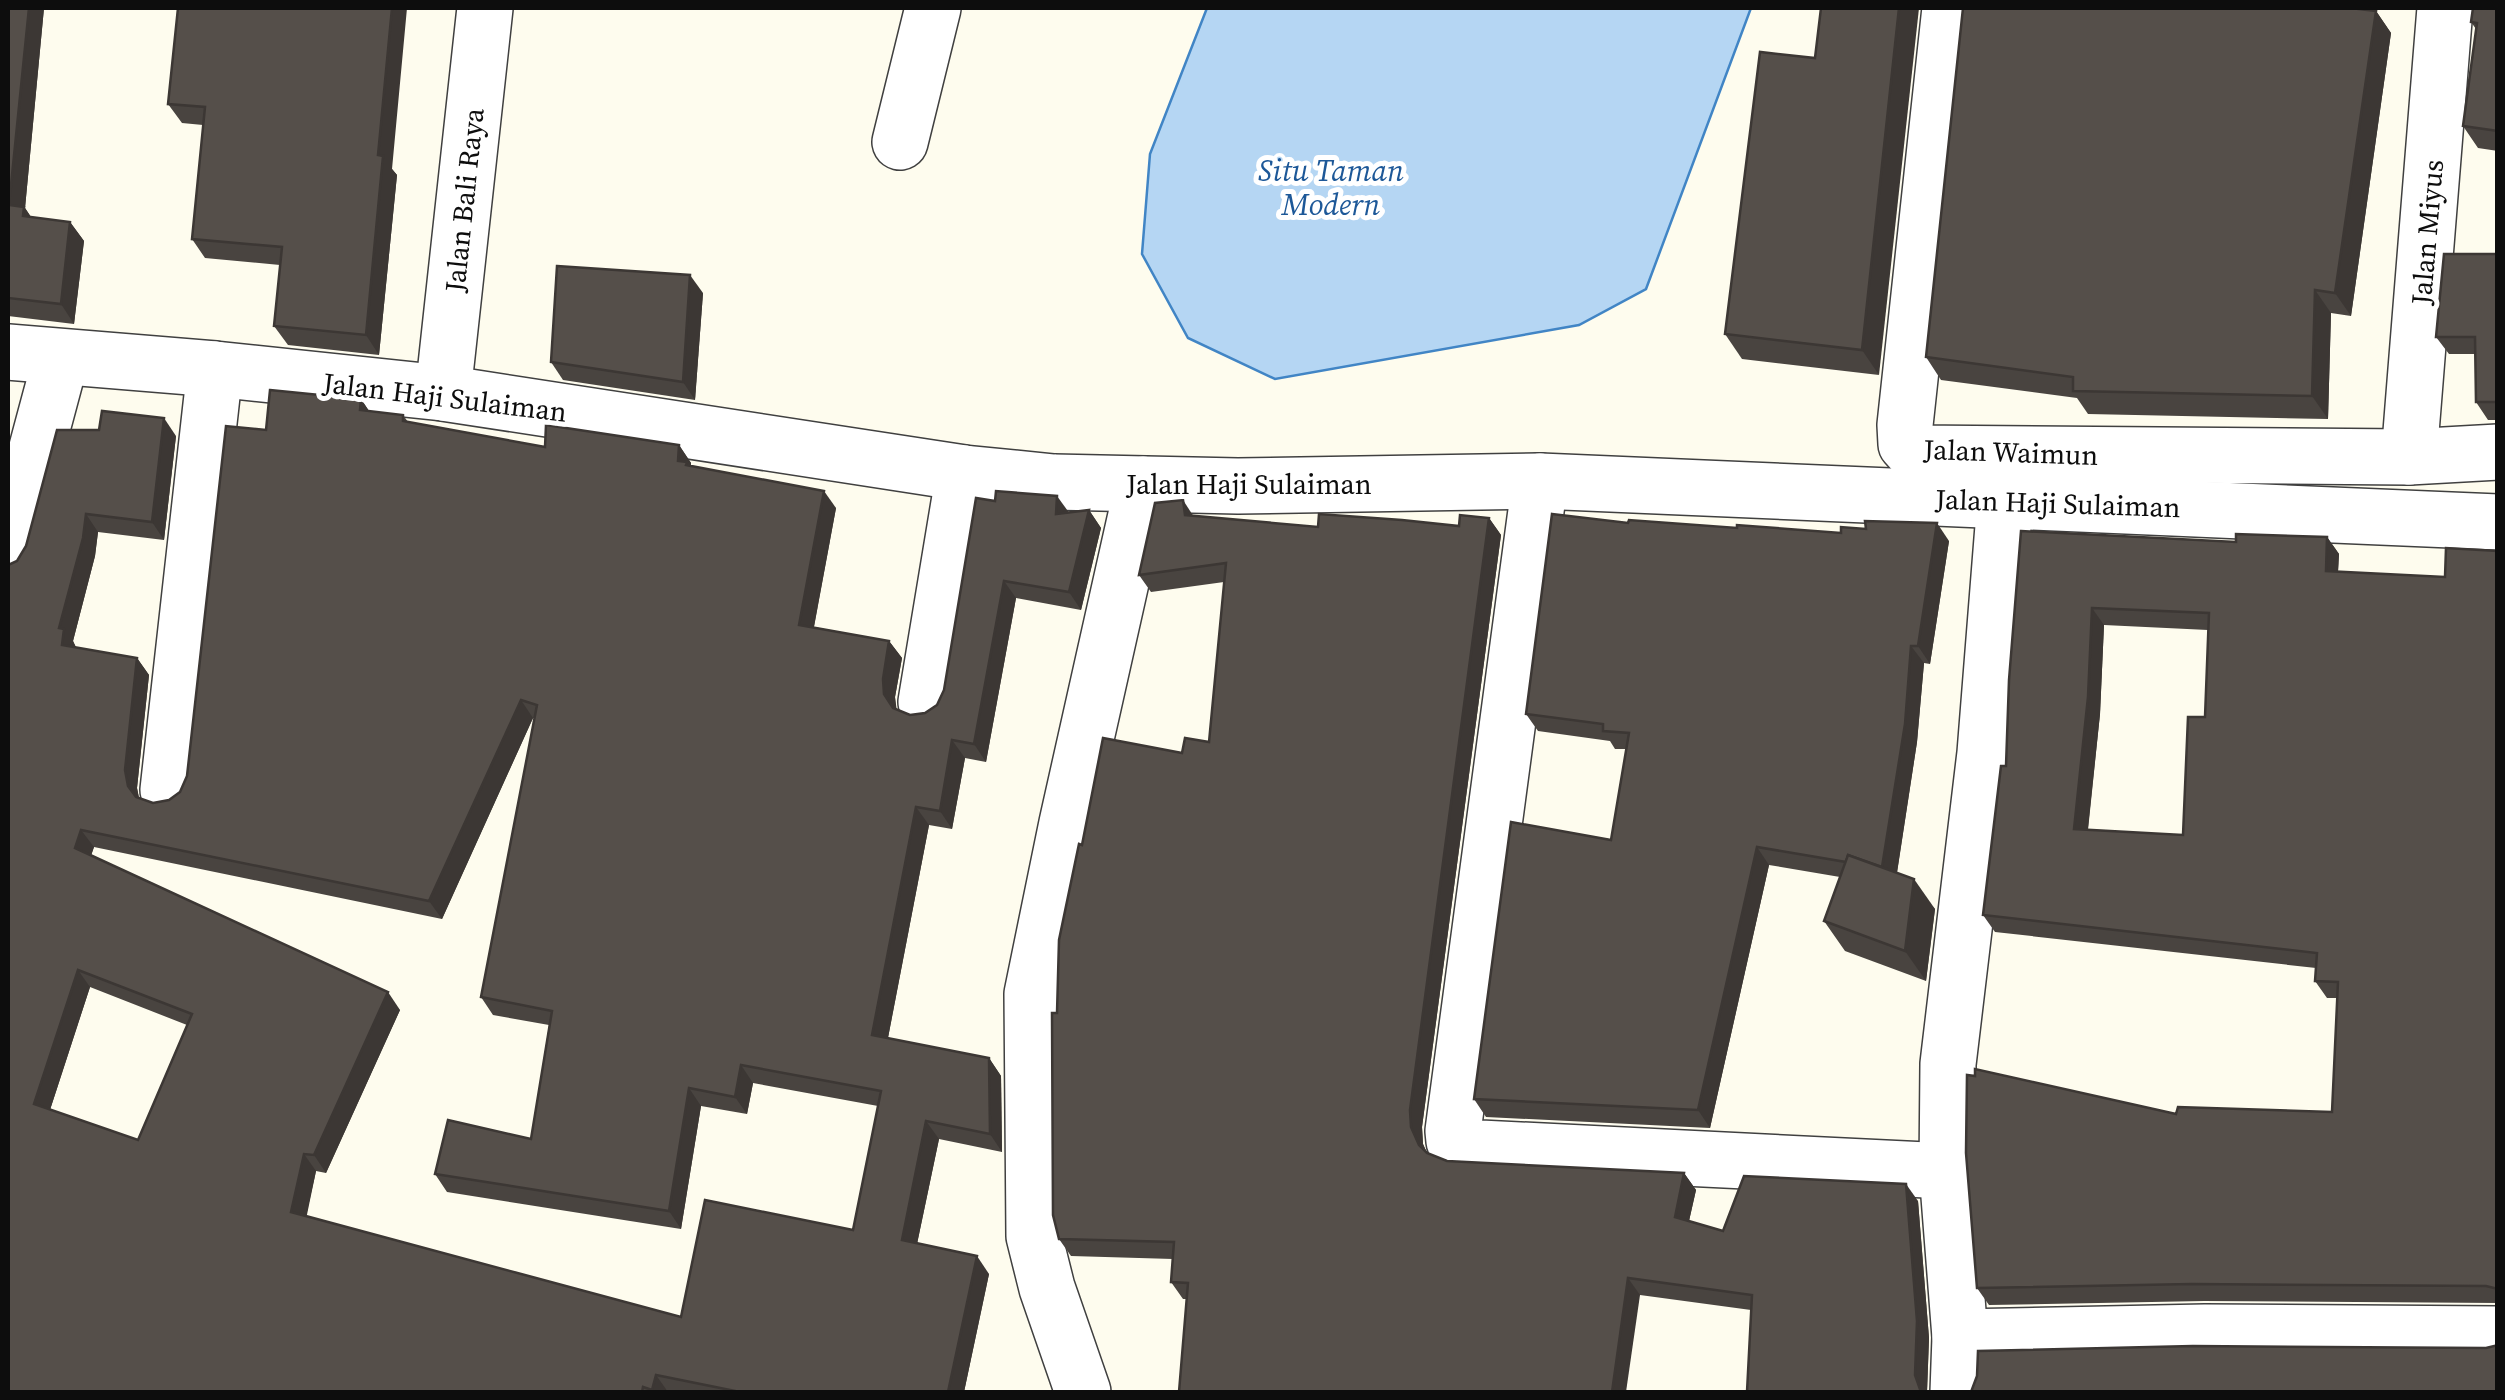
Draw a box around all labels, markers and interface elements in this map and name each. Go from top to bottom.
street label: Jalan Bali Raya [435,105,493,295]
water label: Situ Taman Modern [1258,150,1404,225]
street label: Jalan Miyus [2402,158,2452,307]
street label: Jalan Haji Sulaiman [320,363,569,431]
street label: Jalan Waimun [1922,430,2099,474]
street label: Jalan Haji Sulaiman [1125,465,1372,503]
street label: Jalan Haji Sulaiman [1934,480,2181,526]

